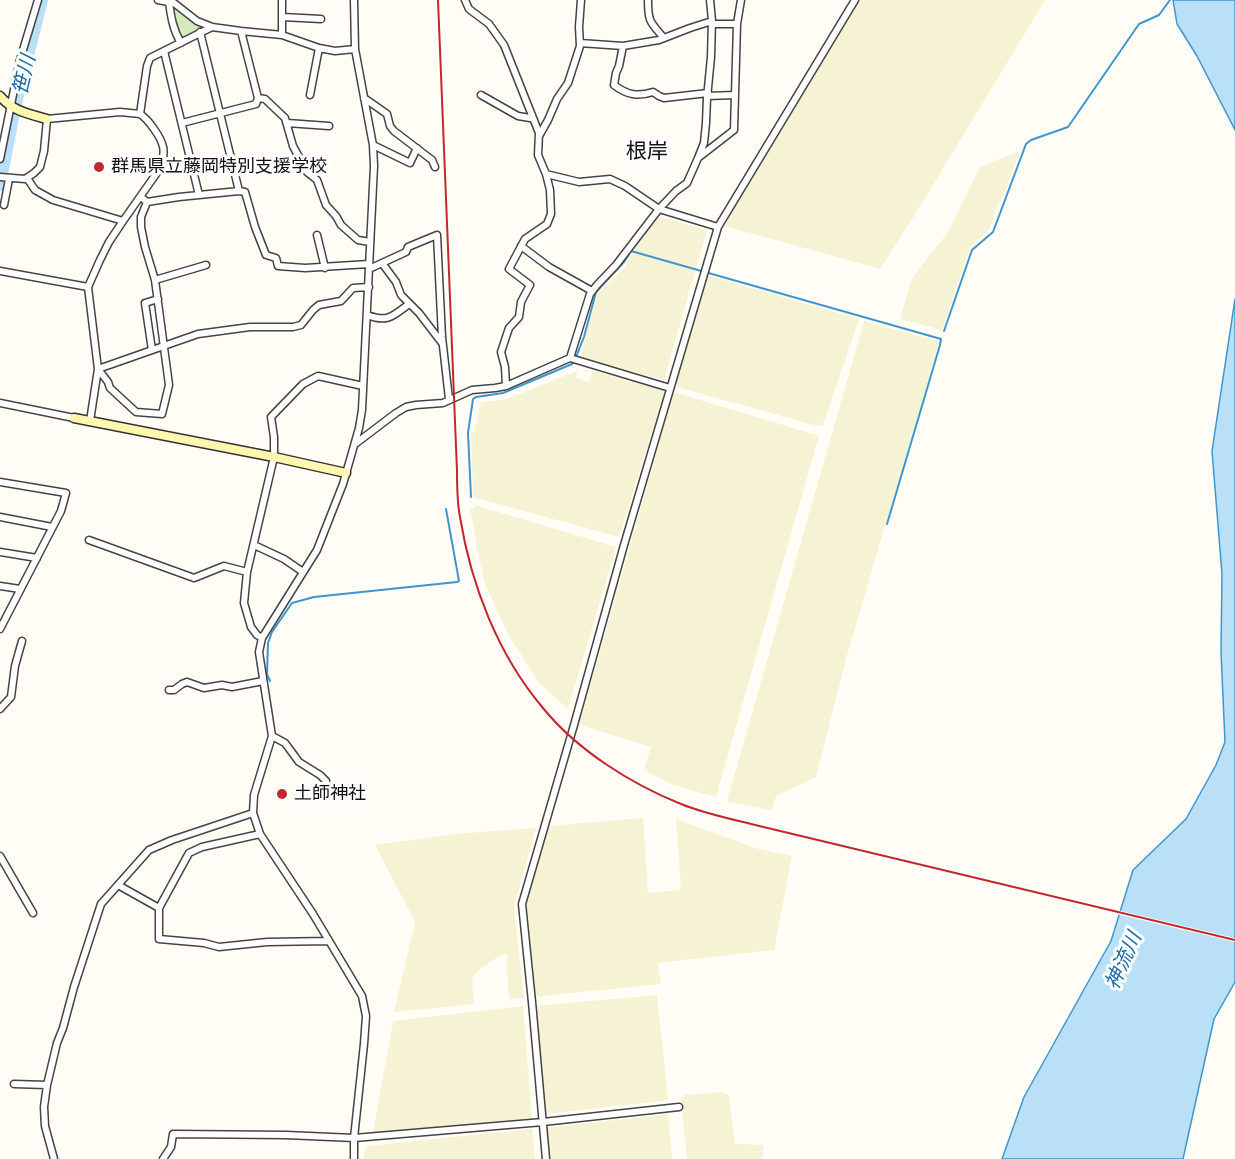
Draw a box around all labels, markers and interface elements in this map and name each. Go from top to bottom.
water label: 笹川 [9,53,41,97]
district label: 根岸 [626,139,668,165]
place label: 群馬県立藤岡特別支援学校 [111,156,327,178]
marker: 群馬県立藤岡特別支援学校 [92,160,106,174]
place label: 土師神社 [294,783,366,805]
marker: 土師神社 [275,787,289,801]
water label: 神流川 [1101,929,1147,993]

